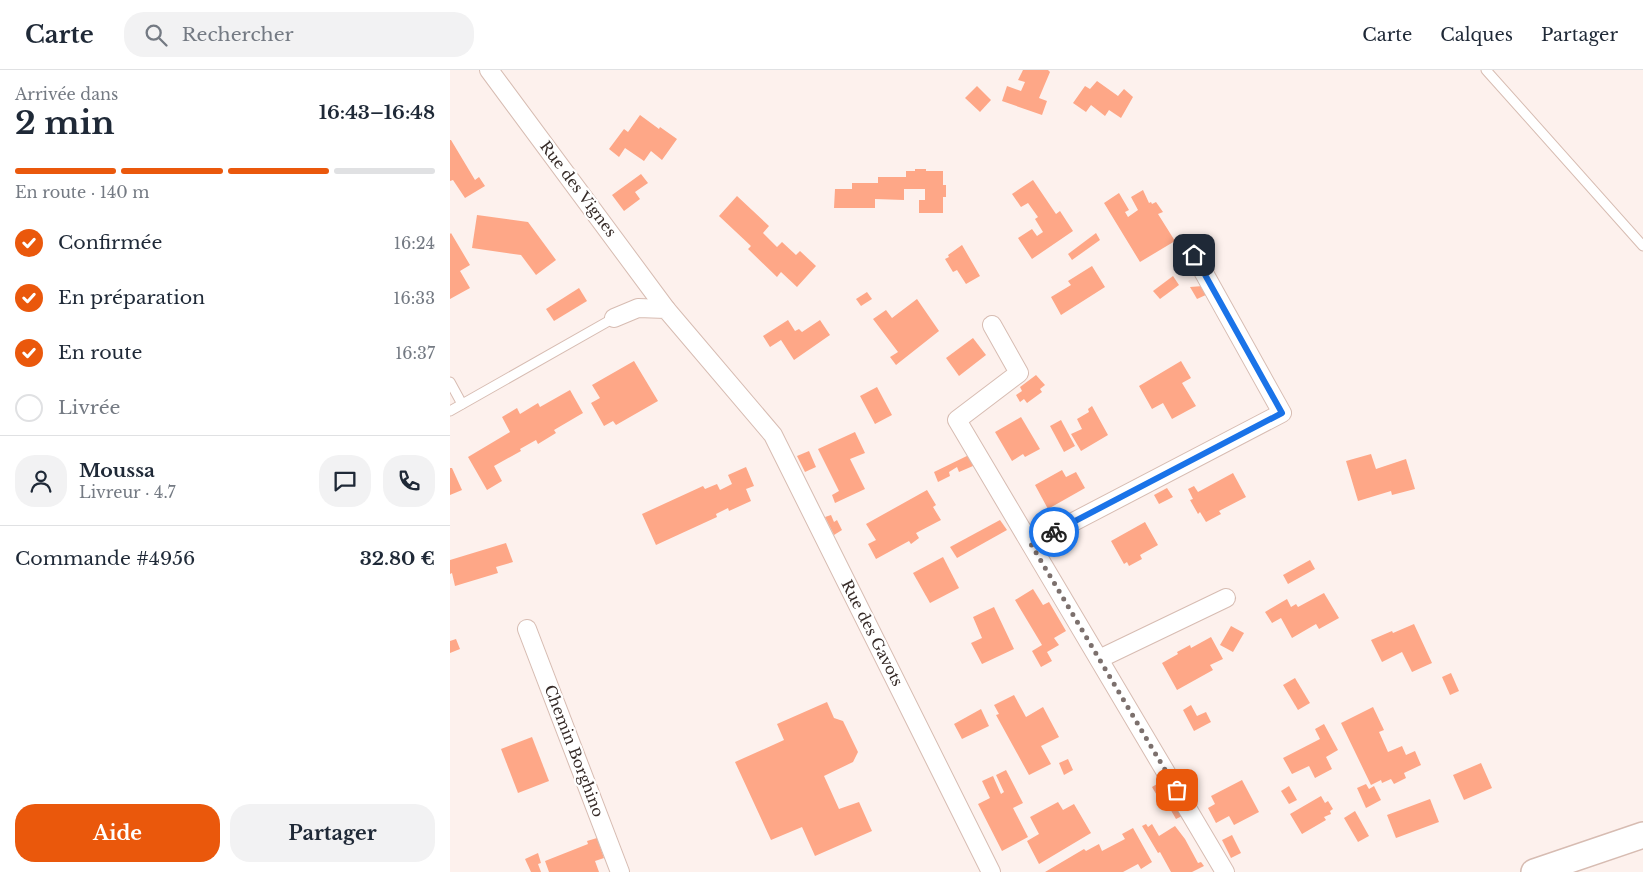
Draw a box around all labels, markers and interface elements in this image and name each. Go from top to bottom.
search box [124,12,474,57]
text: Carte [25,20,94,49]
icon: search [142,21,170,49]
text: Rechercher [182,23,294,46]
text: Carte [1362,24,1412,46]
text: Calques [1440,24,1513,46]
text: Partager [1541,24,1618,46]
text: Arrivée dans [15,84,118,104]
text: 16:43–16:48 [319,101,435,124]
text: 2 min [15,103,115,143]
street label: Rue des Vignes [536,137,621,241]
text: En route · 140 m [15,182,150,202]
icon: check [15,229,43,257]
text: Confirmée [58,231,162,254]
text: 16:24 [394,233,435,253]
pin [1173,234,1215,276]
icon: home [1180,241,1208,269]
icon: check [15,284,43,312]
text: En préparation [58,286,205,309]
text: 16:33 [393,288,435,308]
icon: check [15,339,43,367]
text: En route [58,341,142,364]
text: 16:37 [395,343,435,363]
text: Livrée [58,396,120,419]
button: person [15,455,67,507]
button: chat [319,455,371,507]
button: phone [383,455,435,507]
text: Moussa [79,459,155,482]
text: Livreur · 4.7 [79,482,176,502]
courier [1029,507,1079,557]
icon: bike [1040,518,1068,546]
text: Commande #4956 [15,547,195,570]
text: 32.80 € [360,547,435,570]
street label: Rue des Gavots [837,576,908,689]
street label: Chemin Borghino [541,682,608,820]
pin [1156,769,1198,811]
icon: bag [1163,776,1191,804]
button: Aide [15,804,220,862]
button: Partager [230,804,435,862]

